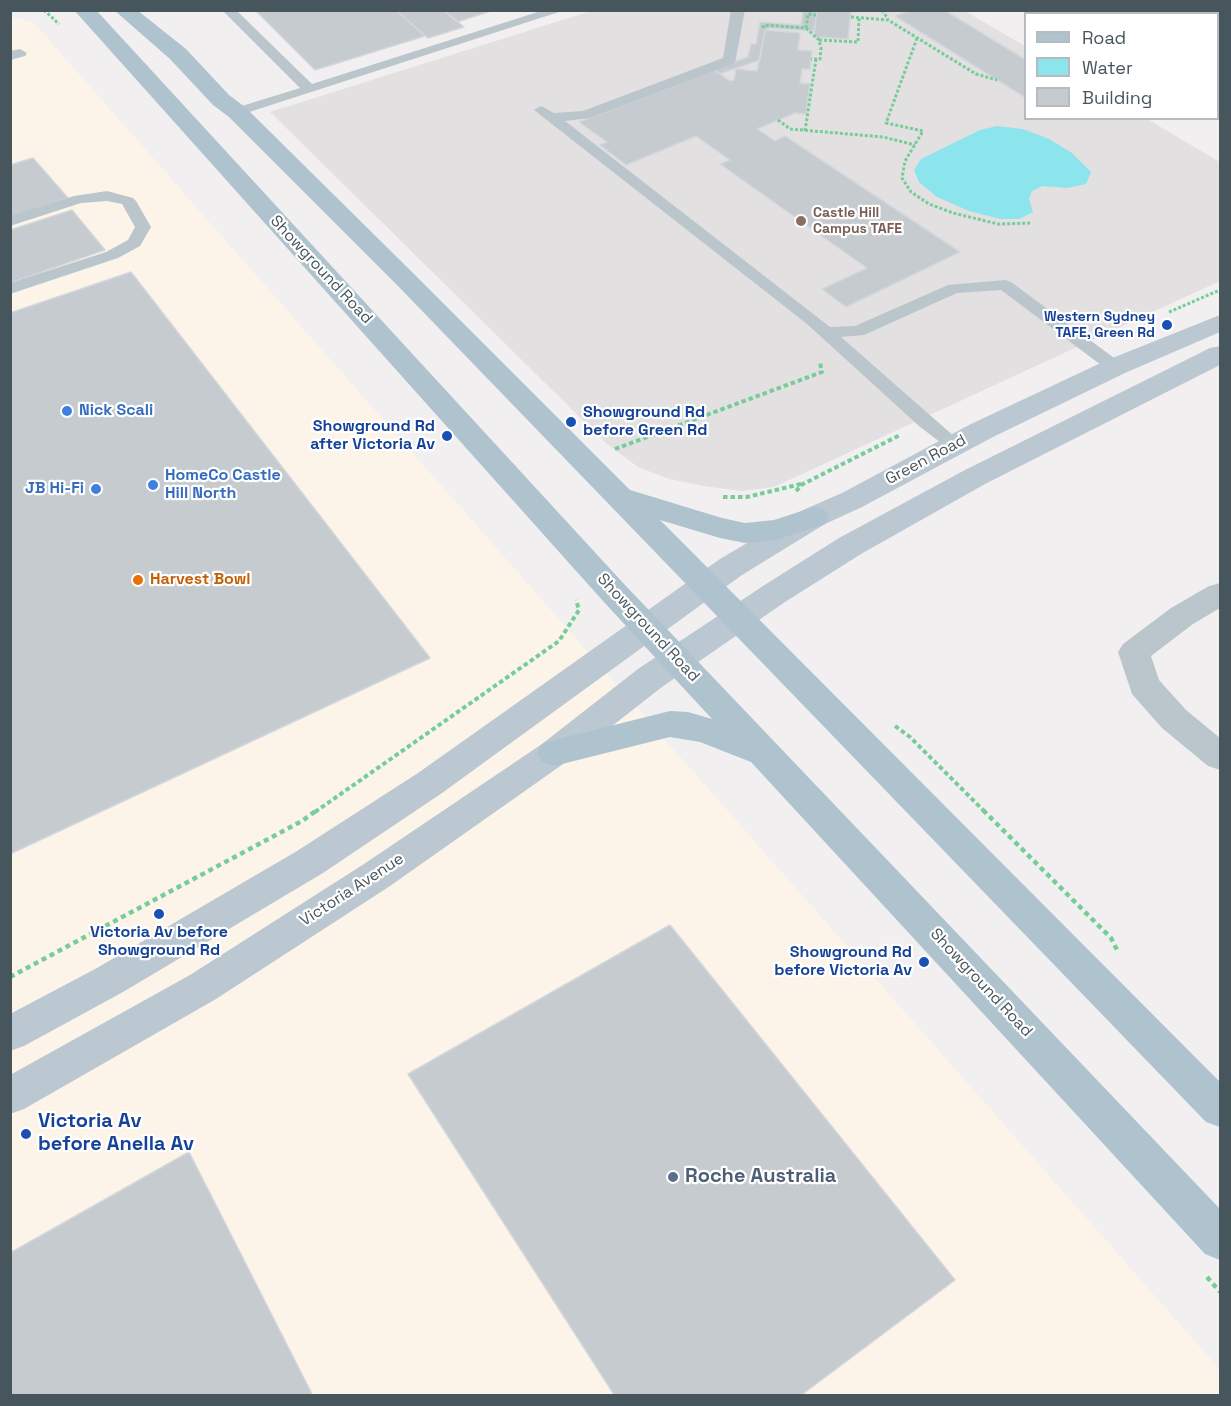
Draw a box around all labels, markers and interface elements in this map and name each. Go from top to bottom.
legend [1024,12,1219,120]
text: Road [1082,26,1126,49]
text: Water [1082,56,1133,79]
text: Building [1082,86,1152,109]
place label: Castle Hill Campus TAFE [813,205,902,238]
street label: Showground Road [266,212,376,328]
marker: Castle Hill Campus TAFE [794,214,808,228]
place label: Western Sydney TAFE, Green Rd [1044,309,1155,342]
marker: Western Sydney TAFE, Green Rd [1160,318,1174,332]
place label: Nick Scali [79,401,153,421]
place label: Showground Rd before Green Rd [583,403,707,441]
marker: Nick Scali [60,404,74,418]
marker: Showground Rd before Green Rd [564,415,578,429]
place label: Showground Rd after Victoria Av [310,417,435,455]
marker: Showground Rd after Victoria Av [440,429,454,443]
street label: Green Road [882,431,970,489]
place label: HomeCo Castle Hill North [165,466,281,504]
marker: HomeCo Castle Hill North [146,478,160,492]
place label: JB Hi-Fi [25,479,84,499]
marker: JB Hi-Fi [89,482,103,496]
place label: Harvest Bowl [150,570,251,590]
street label: Showground Road [593,570,703,686]
marker: Harvest Bowl [131,573,145,587]
street label: Victoria Avenue [297,849,407,931]
marker: Victoria Av before Showground Rd [152,907,166,921]
place label: Victoria Av before Showground Rd [90,923,228,961]
street label: Showground Road [926,925,1036,1041]
place label: Showground Rd before Victoria Av [774,943,912,981]
marker: Showground Rd before Victoria Av [917,955,931,969]
place label: Victoria Av before Anella Av [38,1110,194,1157]
marker: Victoria Av before Anella Av [19,1127,33,1141]
place label: Roche Australia [685,1165,836,1189]
marker: Roche Australia [666,1170,680,1184]

